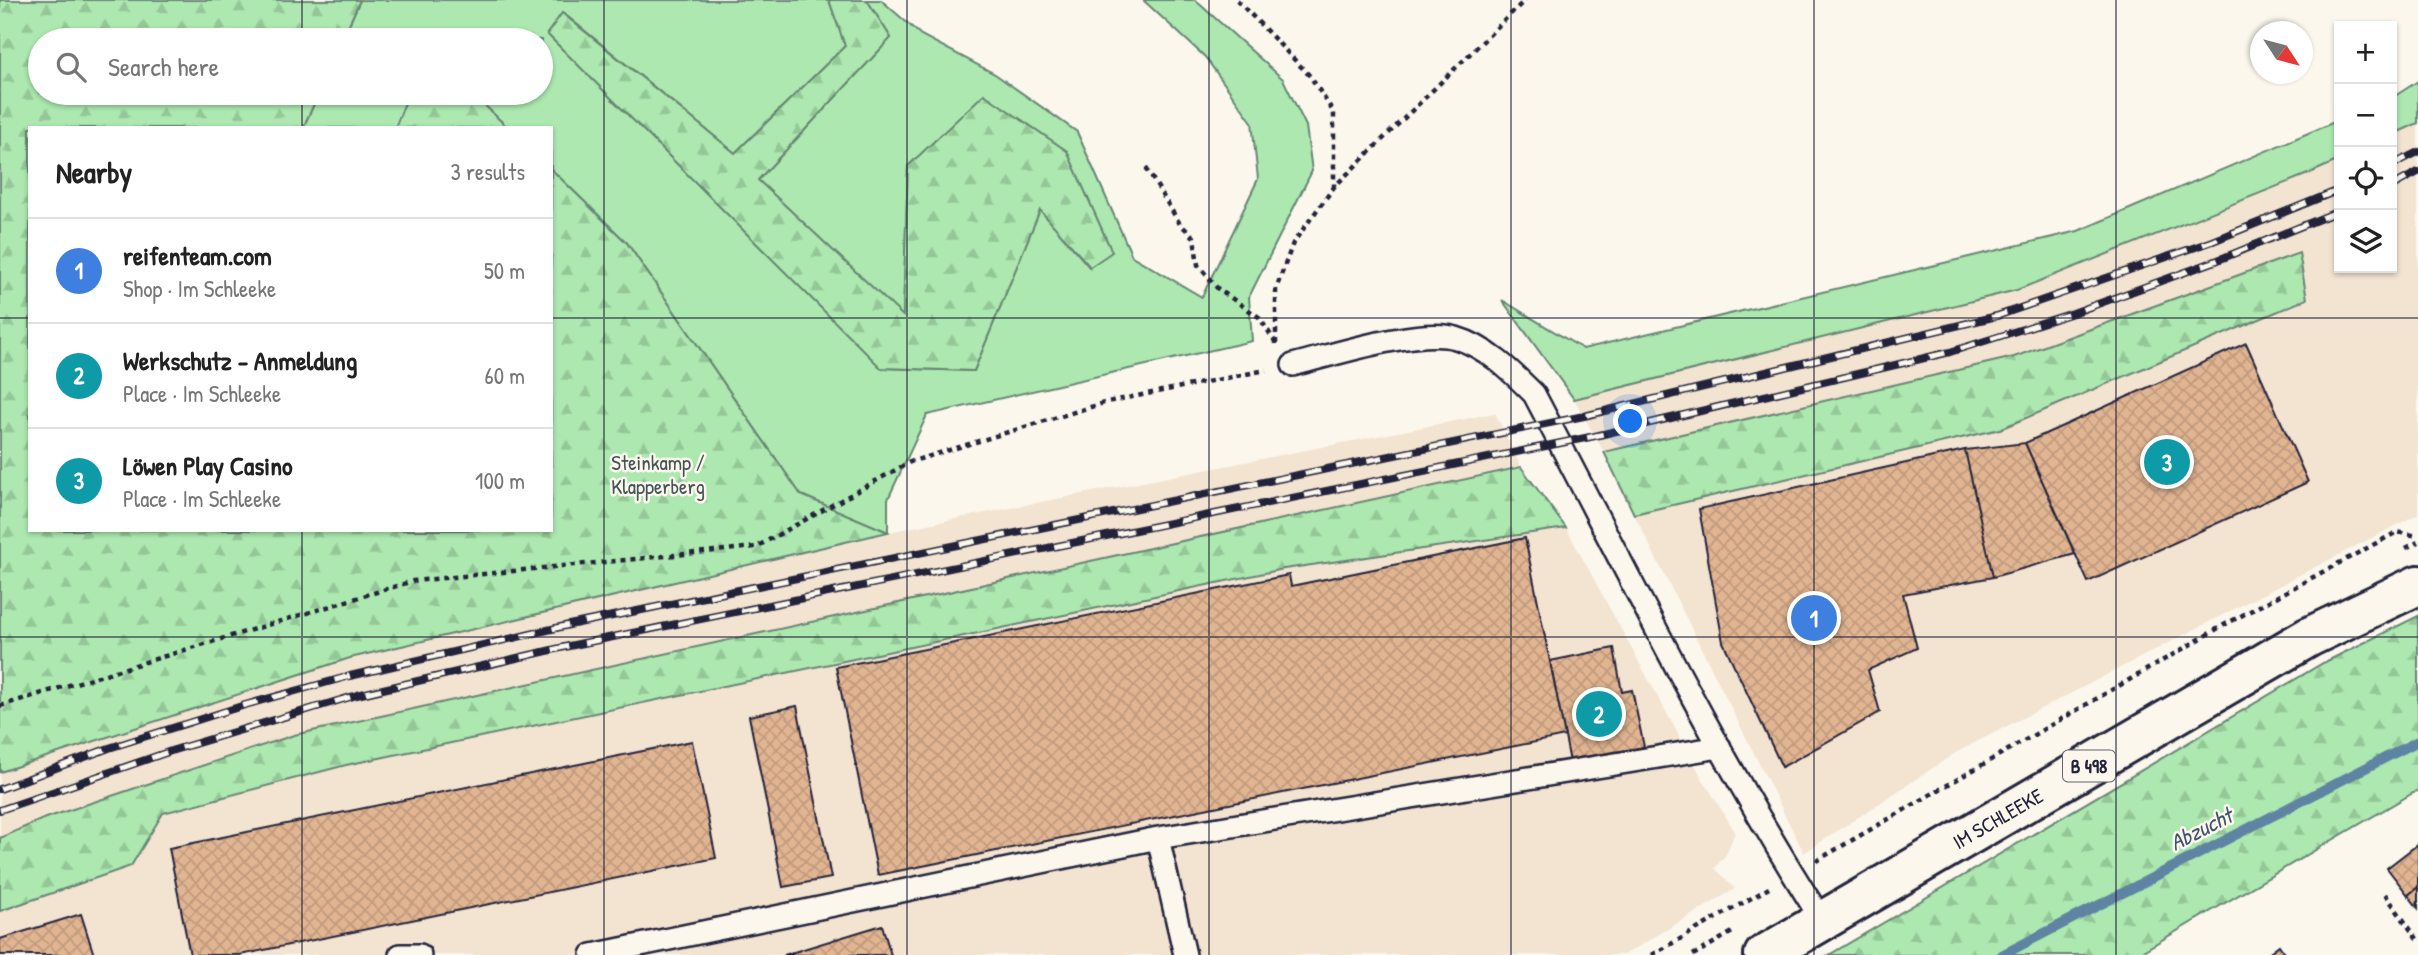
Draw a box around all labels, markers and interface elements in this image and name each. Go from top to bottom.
north arrow [2250,21,2313,84]
map controls [2334,21,2397,273]
button: + [2334,21,2397,84]
search box [28,28,553,105]
icon: search [52,48,90,86]
text: Search here [108,49,219,84]
button: − [2334,84,2397,147]
button: locate [2334,147,2397,210]
text: Nearby [56,152,132,192]
text: 3 results [450,156,525,187]
button: layers [2334,210,2397,273]
text: reifenteam.com [123,238,272,273]
text: 1 [75,255,83,286]
text: 50 m [484,255,525,286]
text: Shop · Im Schleeke [123,273,276,304]
text: Werkschutz - Anmeldung [123,343,357,378]
text: 2 [74,360,84,391]
text: 60 m [485,360,525,391]
text: Place · Im Schleeke [123,378,281,409]
your location [1613,404,1647,438]
pin: 3 [2144,436,2190,488]
text: Löwen Play Casino [123,448,292,483]
park label: Steinkamp / Klapperberg [611,448,705,501]
text: 3 [74,465,84,496]
text: 100 m [475,465,525,496]
text: Place · Im Schleeke [123,483,281,514]
pin: 1 [1791,592,1837,644]
pin: 2 [1576,688,1622,740]
road number: B 498 [2063,750,2115,782]
street label: IM SCHLEEKE [1947,781,2048,856]
water label: Abzucht [2164,798,2240,857]

